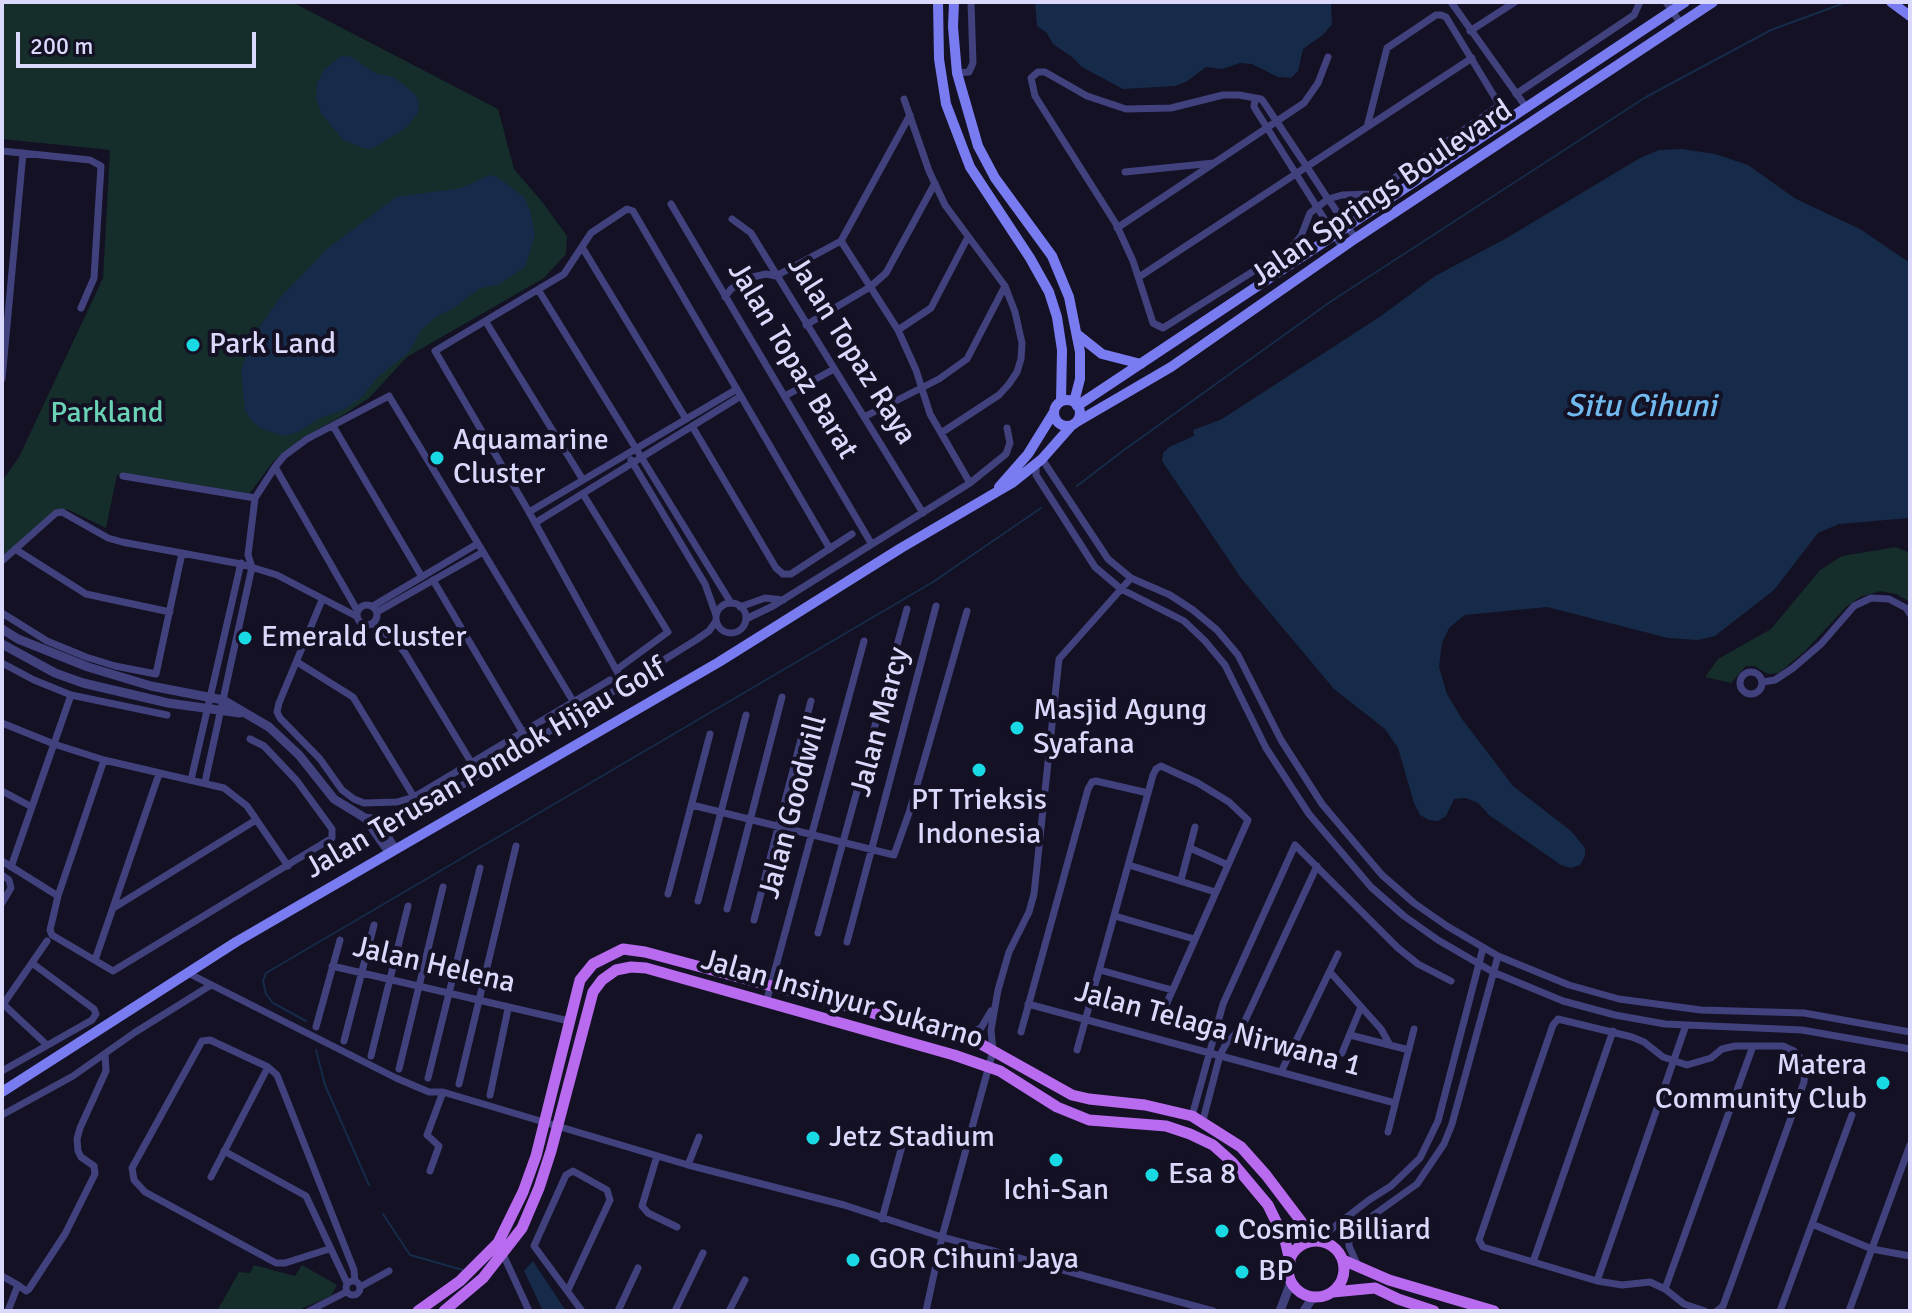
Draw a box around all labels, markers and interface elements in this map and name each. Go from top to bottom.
scale bar [20,16,260,66]
text: 200 m [30,31,93,61]
street label: Jalan Springs Boulevard [1244,93,1520,295]
street label: Jalan Topaz Raya [779,250,923,452]
street label: Jalan Topaz Barat [719,256,865,466]
place label: Park Land [209,327,336,363]
marker: Park Land [184,336,202,354]
water label: Situ Cihuni [1565,389,1717,427]
park label: Parkland [50,396,164,432]
place label: Aquamarine Cluster [453,423,609,494]
marker: Aquamarine Cluster [428,449,446,467]
place label: Emerald Cluster [261,620,466,656]
marker: Emerald Cluster [236,629,254,647]
street label: Jalan Marcy [844,643,918,801]
street label: Jalan Terusan Pondok Hijau Golf [299,651,673,887]
place label: Masjid Agung Syafana [1033,693,1207,764]
street label: Jalan Goodwill [752,711,836,903]
marker: Masjid Agung Syafana [1008,719,1026,737]
marker: PT Trieksis Indonesia [970,761,988,779]
place label: PT Trieksis Indonesia [911,783,1047,854]
street label: Jalan Helena [349,930,519,1002]
street label: Jalan Insinyur Sukarno [697,943,987,1057]
street label: Jalan Telaga Nirwana 1 [1071,974,1365,1086]
place label: Matera Community Club [1655,1048,1867,1118]
marker: Matera Community Club [1874,1074,1892,1092]
place label: Jetz Stadium [829,1120,995,1156]
marker: Jetz Stadium [804,1129,822,1147]
marker: Ichi-San [1047,1151,1065,1169]
place label: Esa 8 [1168,1157,1236,1193]
marker: Esa 8 [1143,1166,1161,1184]
place label: Ichi-San [1003,1173,1109,1209]
place label: Cosmic Billiard [1238,1213,1431,1249]
marker: Cosmic Billiard [1213,1222,1231,1240]
place label: GOR Cihuni Jaya [869,1242,1079,1278]
marker: GOR Cihuni Jaya [844,1251,862,1269]
place label: BP [1258,1254,1293,1290]
marker: BP [1233,1263,1251,1281]

